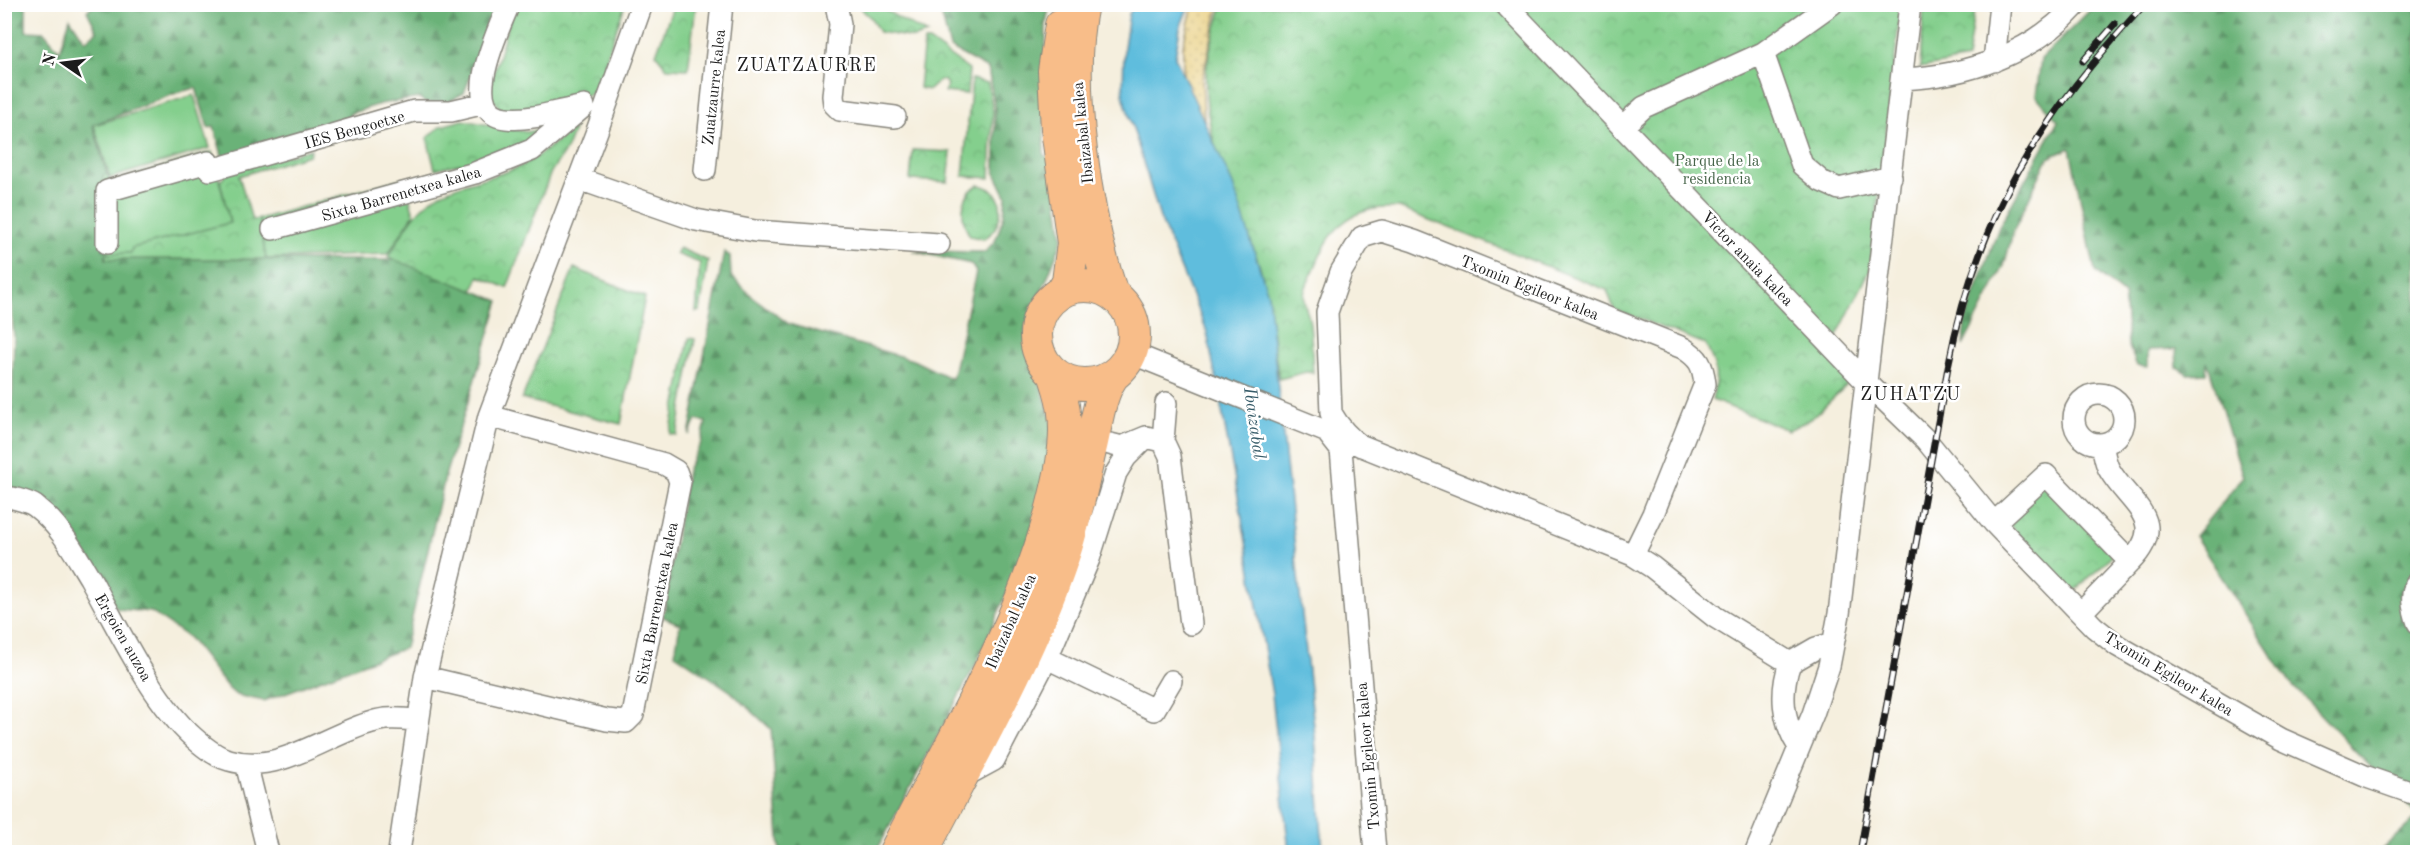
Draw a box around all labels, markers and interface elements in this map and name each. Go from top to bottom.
street label: Zuatzaurre kalea [701,28,729,146]
north arrow [33,33,93,93]
text: N [41,51,60,68]
district label: ZUATZAURRE [737,57,877,75]
street label: Ibaizabal kalea [1071,81,1097,185]
street label: IES Bengoetxe [303,109,407,153]
park label: Parque de la residencia [1674,154,1760,188]
street label: Sixta Barrenetxea kalea [320,164,483,225]
street label: Victor anaia kalea [1698,209,1796,310]
street label: Txomin Egileor kalea [1458,254,1601,324]
water label: Ibaizabal [1240,385,1268,461]
district label: ZUHATZU [1860,386,1962,404]
street label: Sixta Barrenetxea kalea [634,521,682,686]
street label: Ibaizabal kalea [984,572,1040,672]
street label: Ergoien auzoa [91,591,154,685]
street label: Txomin Egileor kalea [2100,630,2236,720]
street label: Txomin Egileor kalea [1355,681,1383,830]

